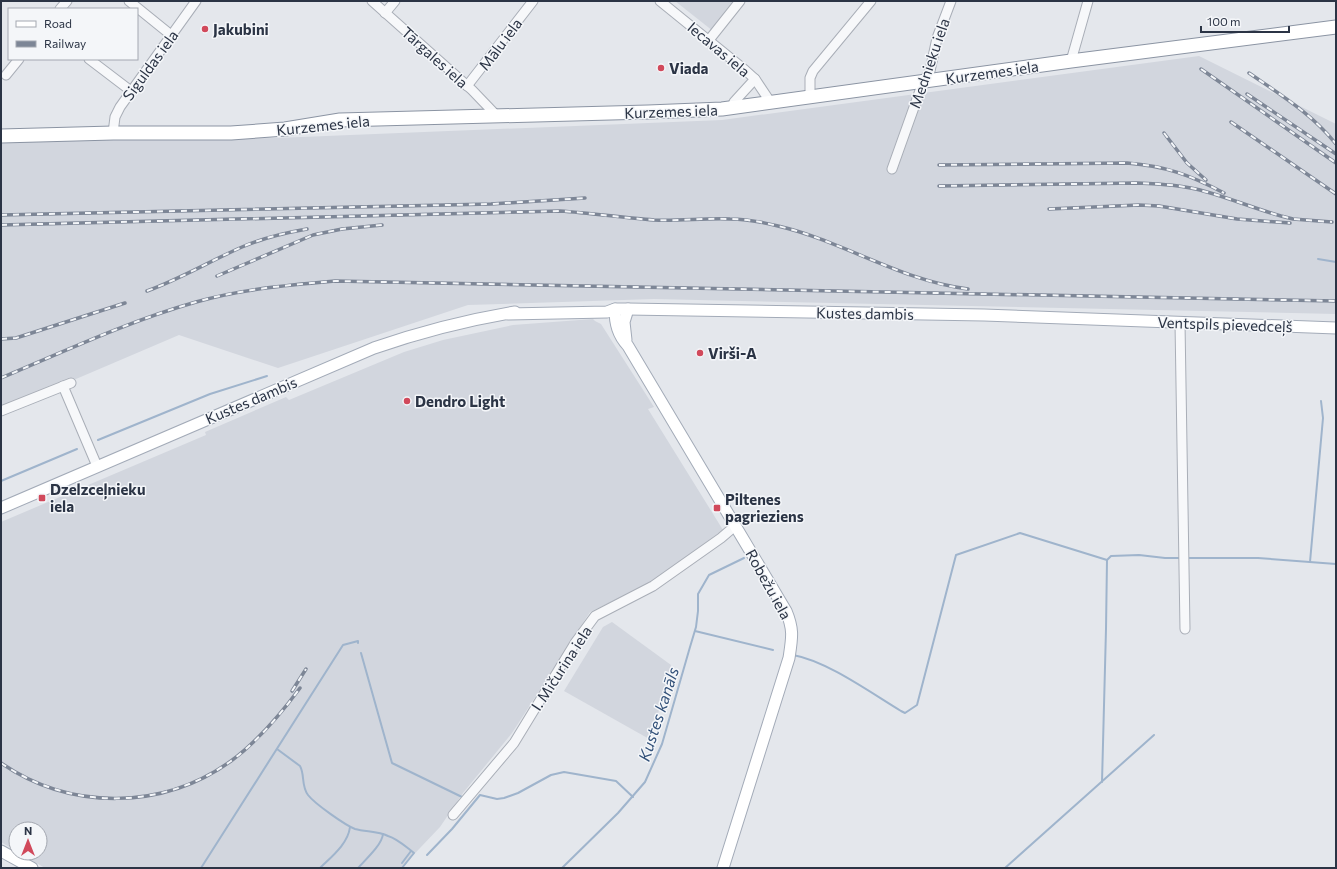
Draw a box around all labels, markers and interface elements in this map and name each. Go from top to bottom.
legend [8,8,138,60]
scale bar [1201,8,1289,34]
street label: Mālu iela [475,14,525,74]
text: 100 m [1207,14,1241,28]
text: Road [44,16,72,30]
street label: Mednieku iela [905,16,953,110]
street label: Iecavas iela [684,18,754,80]
place label: Jakubini [213,20,269,38]
street label: Tārgales iela [398,23,472,91]
marker: Jakubini [200,24,210,34]
street label: Siguldas iela [118,26,182,104]
text: Railway [44,36,86,50]
street label: Kurzemes iela [944,57,1040,87]
place label: Viada [669,59,709,77]
marker: Viada [656,63,666,73]
street label: Kurzemes iela [624,100,718,122]
street label: Kurzemes iela [275,111,371,139]
street label: Kustes dambis [816,303,914,323]
street label: Ventspils pievedceļš [1157,313,1293,337]
place label: Virši-A [708,344,757,362]
marker: Virši-A [695,348,705,358]
street label: Kustes dambis [202,373,300,427]
place label: Dendro Light [415,392,505,410]
marker: Dendro Light [402,396,412,406]
place label: Dzelzceļnieku iela [50,480,146,515]
place label: Piltenes pagrieziens [725,490,804,525]
marker: Dzelzceļnieku iela [37,493,47,503]
marker: Piltenes pagrieziens [712,503,722,513]
street label: Robežu iela [742,546,796,622]
street label: I. Mičurina iela [527,622,595,714]
water label: Kustes kanāls [634,665,682,763]
north arrow [8,821,48,861]
text: N [24,824,32,837]

